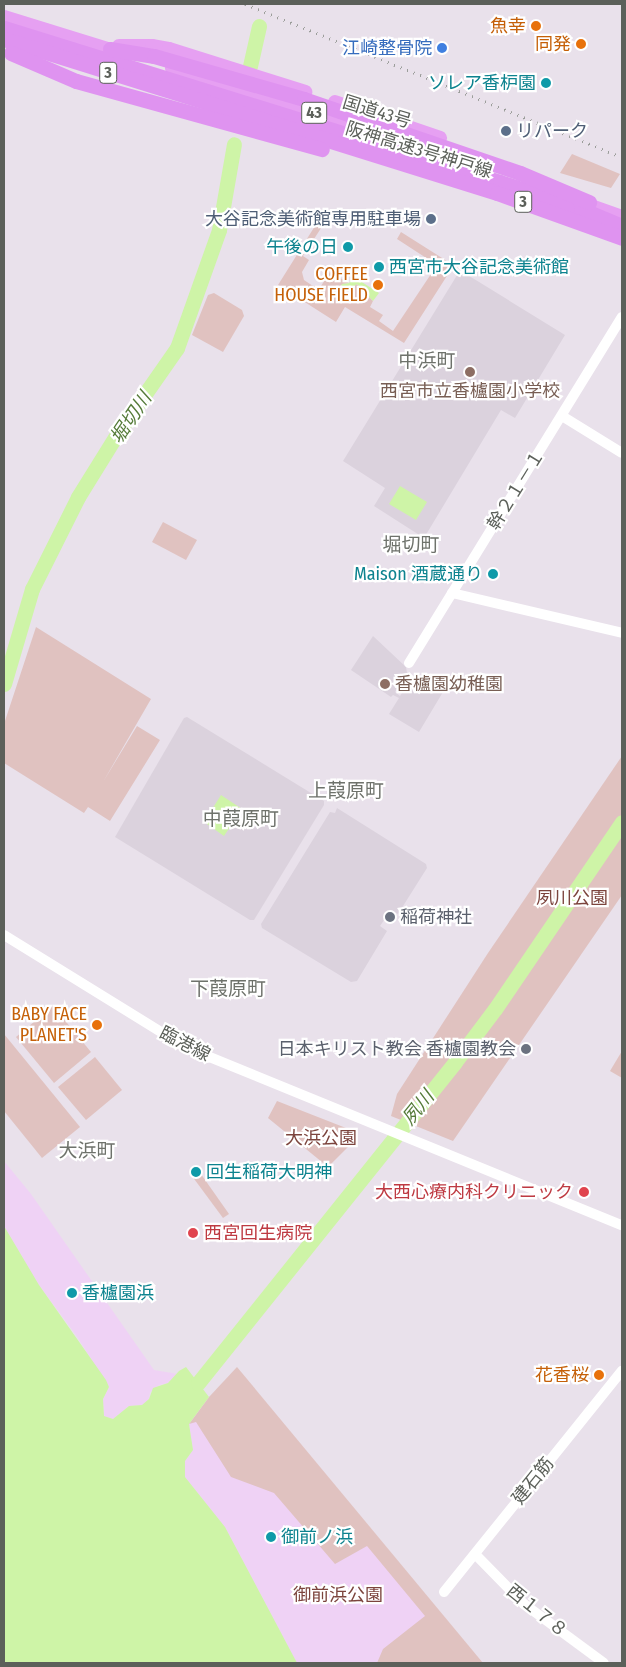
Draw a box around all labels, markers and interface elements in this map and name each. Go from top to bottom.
place label: 魚幸 [490,15,526,37]
marker: 魚幸 [530,20,542,32]
place label: 同発 [535,33,571,55]
place label: 江崎整骨院 [342,37,432,59]
marker: 同発 [575,38,587,50]
marker: 江崎整骨院 [436,42,448,54]
road number: 3 [98,59,118,86]
place label: ソレア香枦園 [428,72,536,94]
marker: ソレア香枦園 [540,77,552,89]
street label: 国道43号 [340,91,414,133]
road number: 43 [300,100,328,126]
street label: 阪神高速3号神戸線 [343,117,495,183]
place label: リパーク [516,120,588,142]
marker: リパーク [500,125,512,137]
road number: 3 [513,188,533,216]
place label: 大谷記念美術館専用駐車場 [205,208,421,230]
marker: 大谷記念美術館専用駐車場 [425,213,437,225]
place label: 午後の日 [266,236,338,258]
marker: 午後の日 [342,241,354,253]
place label: 西宮市大谷記念美術館 [389,256,569,278]
marker: 西宮市大谷記念美術館 [373,261,385,273]
place label: COFFEE HOUSE FIELD [274,264,368,306]
marker: COFFEE HOUSE FIELD [372,279,384,291]
district label: 中浜町 [399,350,455,372]
marker: 西宮市立香櫨園小学校 [464,366,476,378]
place label: 西宮市立香櫨園小学校 [380,380,560,402]
water label: 堀切川 [106,388,156,448]
street label: 幹２１－１ [483,446,549,534]
district label: 堀切町 [383,534,439,556]
place label: Maison 酒蔵通り [354,563,483,585]
marker: Maison 酒蔵通り [487,568,499,580]
place label: 香櫨園幼稚園 [395,673,503,695]
marker: 香櫨園幼稚園 [379,678,391,690]
district label: 上葭原町 [308,780,384,802]
district label: 中葭原町 [203,808,279,830]
park label: 夙川公園 [536,887,608,909]
place label: 稲荷神社 [400,906,472,928]
marker: 稲荷神社 [384,911,396,923]
district label: 下葭原町 [190,978,266,1000]
place label: BABY FACE PLANET'S [11,1004,87,1046]
marker: BABY FACE PLANET'S [91,1019,103,1031]
street label: 臨港線 [156,1022,214,1066]
place label: 日本キリスト教会 香櫨園教会 [278,1038,516,1060]
marker: 日本キリスト教会 香櫨園教会 [520,1043,532,1055]
water label: 夙川 [397,1086,439,1130]
park label: 大浜公園 [285,1127,357,1149]
district label: 大浜町 [59,1140,115,1162]
place label: 回生稲荷大明神 [206,1161,332,1183]
marker: 回生稲荷大明神 [190,1166,202,1178]
place label: 大西心療内科クリニック [375,1181,573,1203]
marker: 大西心療内科クリニック [577,1185,591,1199]
place label: 西宮回生病院 [204,1222,312,1244]
marker: 西宮回生病院 [186,1226,200,1240]
place label: 香櫨園浜 [82,1282,154,1304]
marker: 香櫨園浜 [66,1287,78,1299]
place label: 花香桜 [535,1364,589,1386]
marker: 花香桜 [593,1369,605,1381]
street label: 建石筋 [508,1453,558,1509]
place label: 御前ノ浜 [281,1526,353,1548]
marker: 御前ノ浜 [265,1531,277,1543]
street label: 西１７８ [502,1580,572,1642]
park label: 御前浜公園 [293,1584,383,1606]

